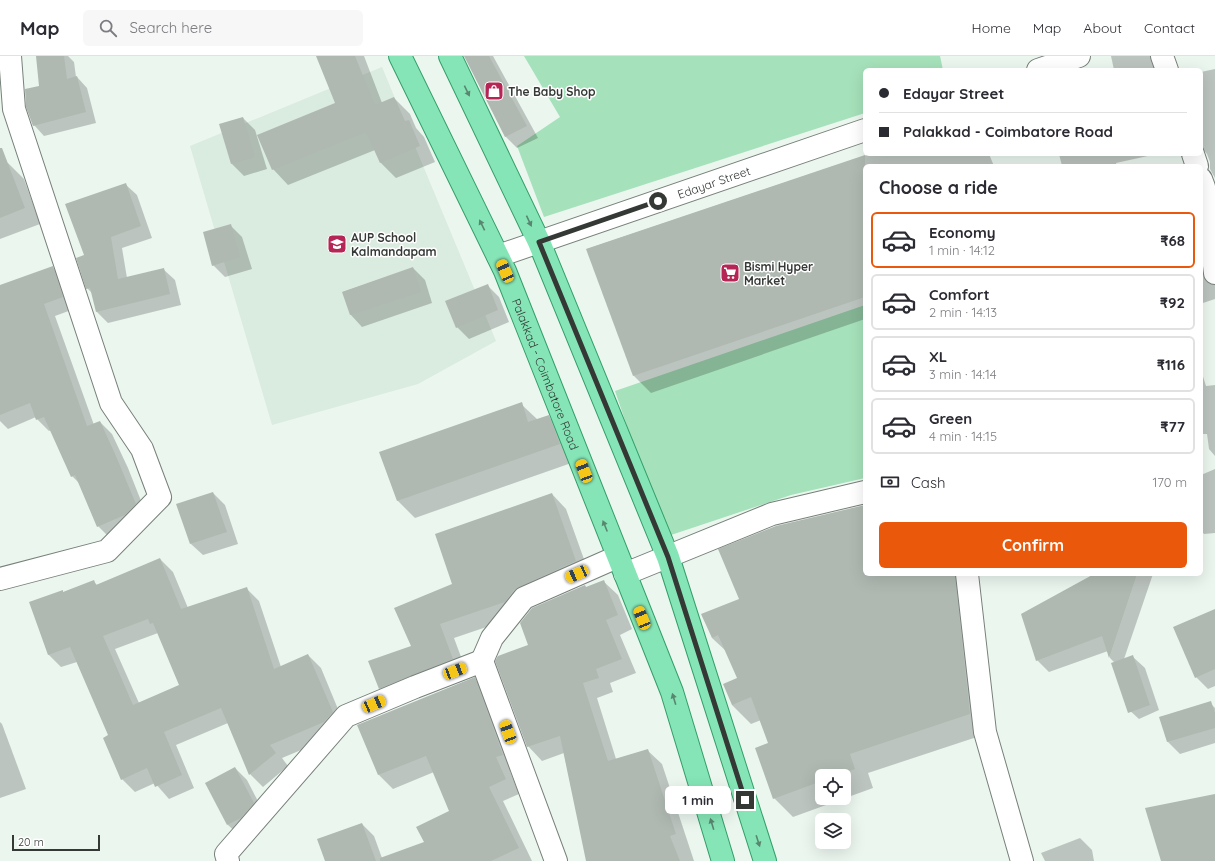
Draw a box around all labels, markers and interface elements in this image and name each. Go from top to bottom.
search box [83,10,363,46]
text: Map [20,16,59,40]
icon: search [97,17,119,39]
text: Search here [129,18,212,37]
text: Home [972,19,1011,37]
text: Map [1033,19,1061,37]
text: About [1083,19,1122,37]
text: Contact [1144,19,1195,37]
shop icon: The Baby Shop [483,80,505,102]
place label: The Baby Shop [508,84,596,99]
text: Edayar Street [903,84,1004,103]
one-way arrow [464,85,470,97]
text: Palakkad - Coimbatore Road [903,122,1113,141]
street label: Edayar Street [675,163,752,201]
text: Choose a ride [879,176,998,199]
route start [649,192,667,210]
one-way arrow [526,215,532,227]
one-way arrow [479,219,485,230]
icon: car [881,222,917,258]
text: Economy [929,223,996,242]
place label: AUP School Kalmandapam [351,230,437,259]
text: ₹68 [1160,231,1185,250]
school or university icon: AUP School Kalmandapam [326,233,348,255]
text: 1 min · 14:12 [929,242,995,258]
car [495,258,515,284]
place label: Bismi Hyper Market [744,259,813,288]
supermarket icon: Bismi Hyper Market [719,262,741,284]
icon: car [881,284,917,320]
text: Comfort [929,285,990,304]
text: ₹92 [1160,293,1185,312]
street label: Palakkad - Coimbatore Road [509,296,583,452]
text: 2 min · 14:13 [929,304,997,320]
icon: car [881,346,917,382]
text: XL [929,347,947,366]
text: ₹116 [1157,355,1185,374]
text: 3 min · 14:14 [929,366,997,382]
icon: car [881,408,917,444]
text: Green [929,409,972,428]
text: ₹77 [1160,417,1185,436]
text: 4 min · 14:15 [929,428,997,444]
car [574,458,594,484]
icon: cash [879,471,901,493]
text: Cash [911,473,945,492]
text: 170 m [1152,474,1187,490]
one-way arrow [602,520,608,532]
button: Confirm [879,522,1187,568]
car [564,564,590,584]
car [632,605,652,631]
car [442,661,468,681]
one-way arrow [671,693,677,705]
car [361,694,387,714]
car [498,719,518,745]
map controls [815,769,851,849]
button: locate [815,769,851,805]
callout: 1 min [665,786,731,814]
route end [736,791,754,809]
text: 1 min [682,792,714,808]
button: layers [815,813,851,849]
one-way arrow [709,817,715,829]
scale bar [12,833,100,852]
text: 20 m [18,835,44,849]
one-way arrow [755,836,761,848]

